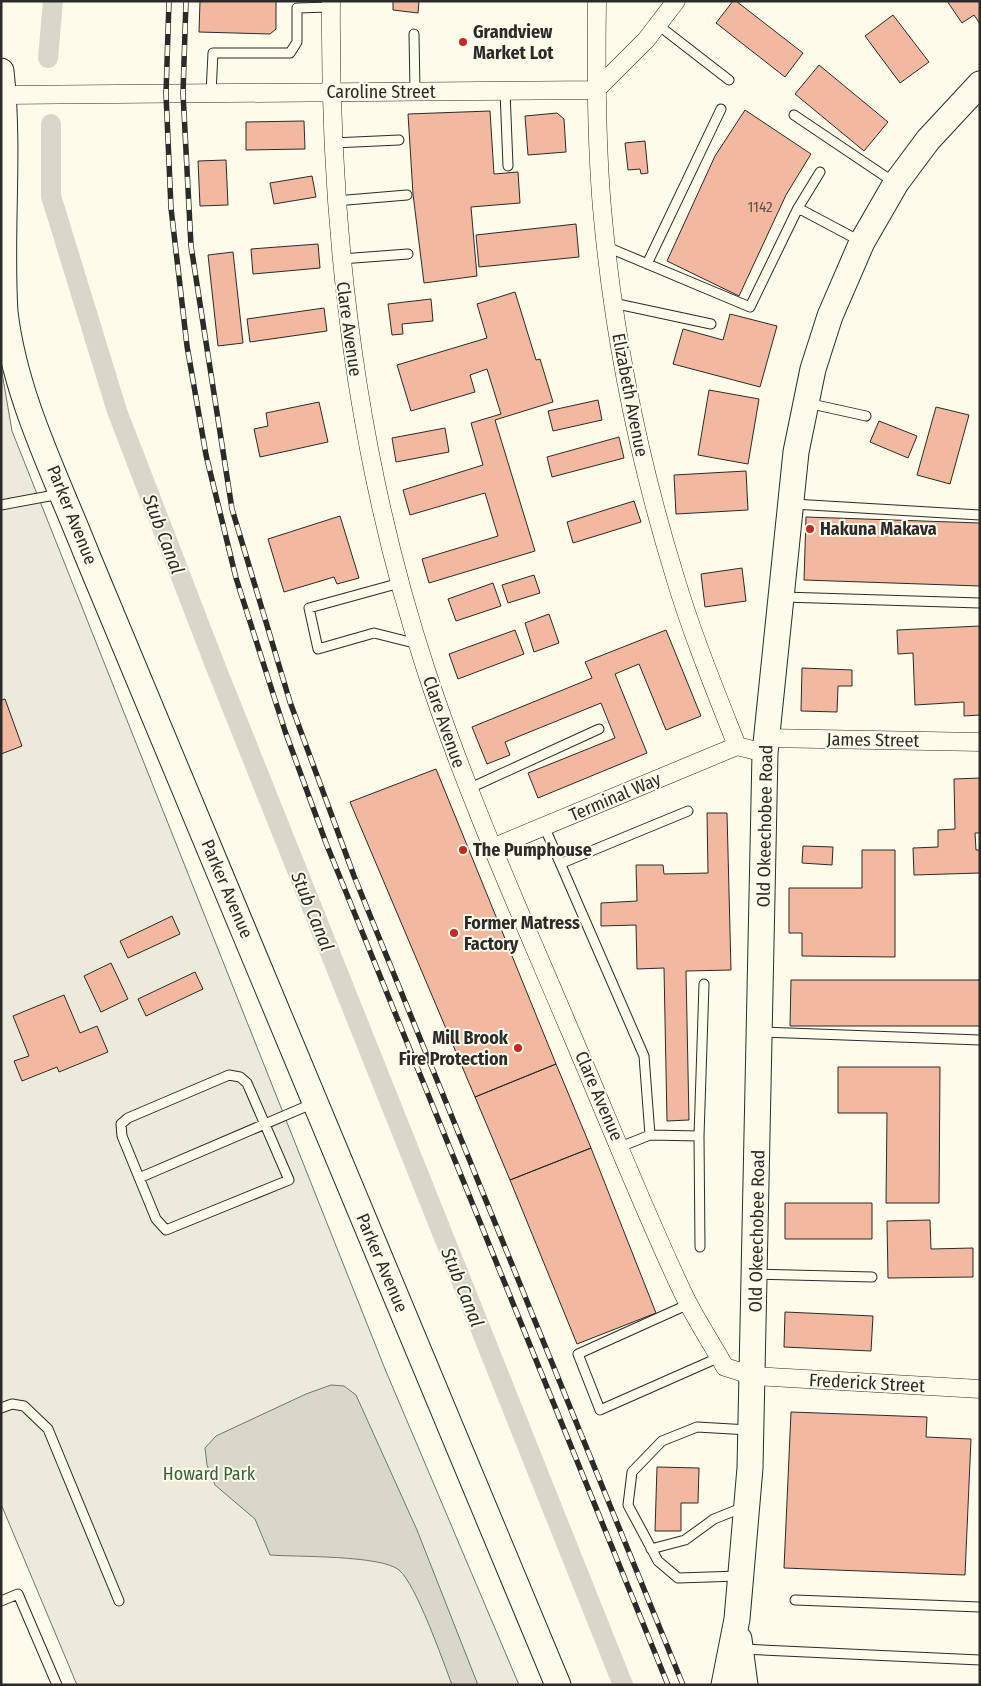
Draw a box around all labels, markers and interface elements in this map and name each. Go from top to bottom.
place label: Grandview Market Lot [473,21,554,64]
marker: Grandview Market Lot [457,36,469,48]
street label: Caroline Street [326,81,436,103]
house number: 1142 [747,198,773,216]
street label: Clare Avenue [331,280,367,378]
street label: Elizabeth Avenue [607,331,653,459]
street label: Parker Avenue [42,462,102,568]
water label: Stub Canal [137,490,189,577]
place label: Hakuna Makava [820,518,937,540]
marker: Hakuna Makava [804,523,816,535]
street label: Clare Avenue [418,673,470,771]
street label: James Street [826,728,920,752]
street label: Old Okeechobee Road [753,744,777,908]
street label: Terminal Way [566,768,664,826]
street label: Parker Avenue [196,836,258,942]
place label: The Pumphouse [473,839,592,861]
marker: The Pumphouse [457,844,469,856]
water label: Stub Canal [286,867,339,954]
place label: Former Matress Factory [464,912,580,955]
marker: Former Matress Factory [448,927,460,939]
place label: Mill Brook Fire Protection [399,1027,509,1070]
marker: Mill Brook Fire Protection [512,1042,524,1054]
street label: Clare Avenue [570,1048,628,1144]
street label: Old Okeechobee Road [745,1149,769,1313]
street label: Parker Avenue [351,1210,413,1316]
water label: Stub Canal [436,1243,489,1330]
street label: Frederick Street [809,1369,926,1397]
park label: Howard Park [163,1463,256,1485]

